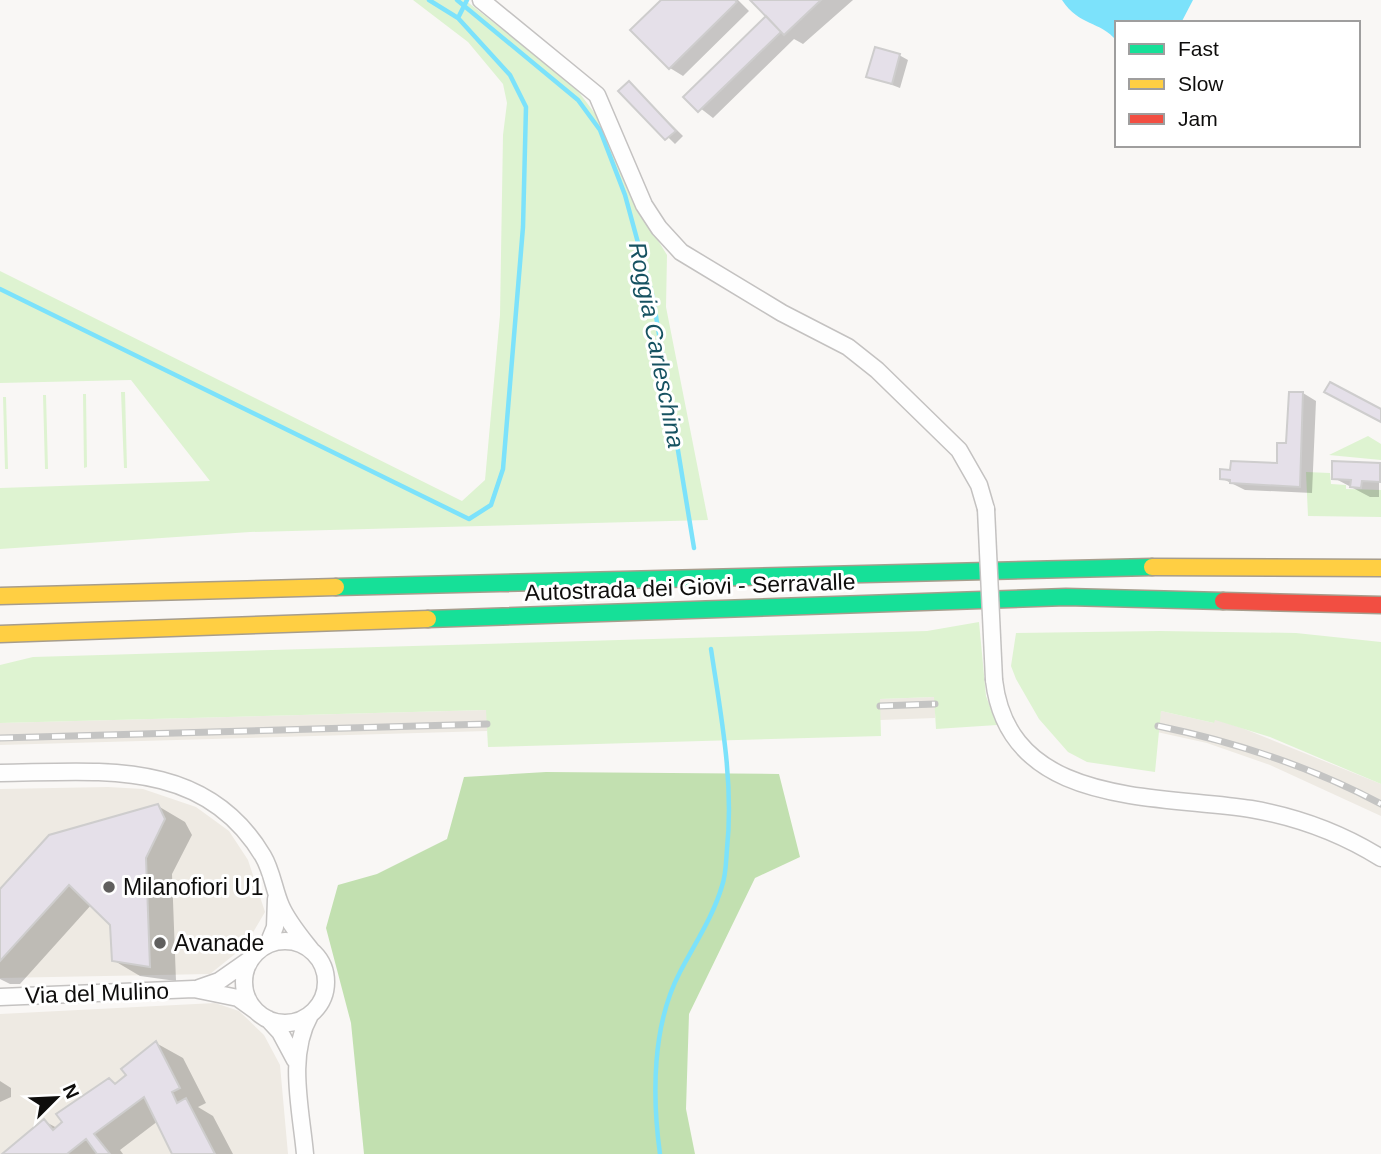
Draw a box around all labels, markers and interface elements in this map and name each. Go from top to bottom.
legend [1115,21,1360,147]
text: Fast [1178,37,1219,60]
text: Slow [1178,72,1224,95]
text: Jam [1178,107,1218,130]
water label: Roggia Carleschina [624,240,690,450]
street label: Autostrada dei Giovi - Serravalle [524,568,856,606]
place label: Milanofiori U1 [123,874,264,900]
marker: Milanofiori U1 [101,879,117,895]
place label: Avanade [174,930,264,956]
marker: Avanade [152,935,168,951]
street label: Via del Mulino [25,977,169,1009]
north arrow [21,1063,91,1133]
text: N [59,1081,83,1102]

